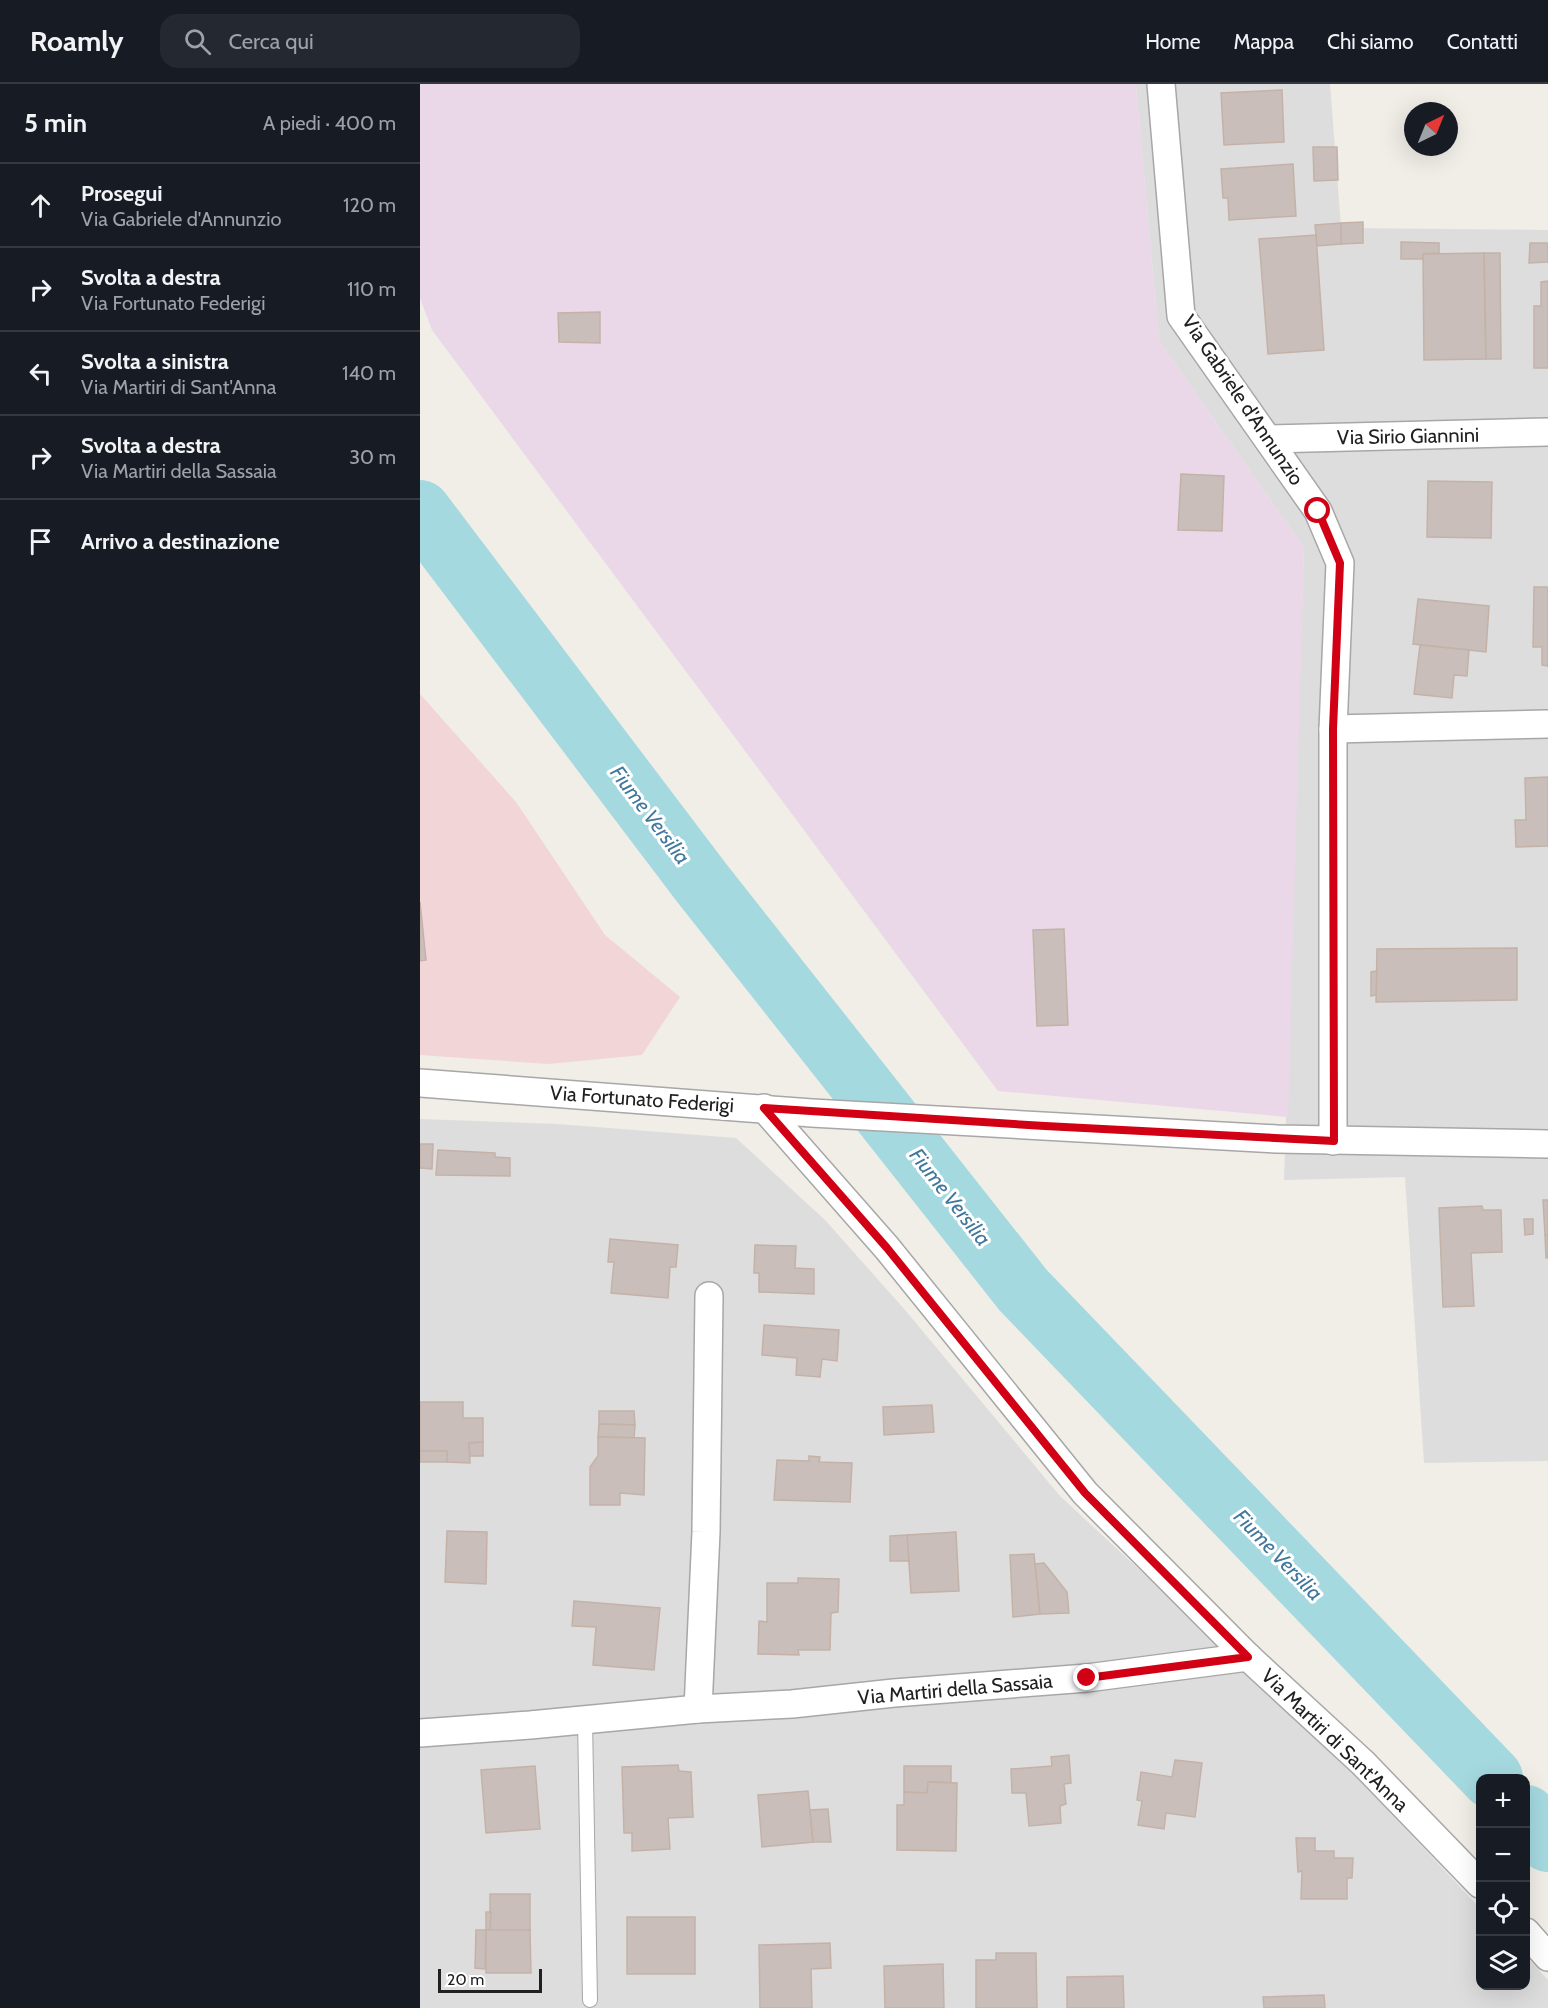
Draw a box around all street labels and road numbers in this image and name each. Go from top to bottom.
street label: Via Gabriele d'Annunzio [1177,310,1309,490]
street label: Via Sirio Giannini [1337,423,1479,449]
street label: Via Fortunato Federigi [549,1081,735,1117]
street label: Via Martiri di Sant'Anna [1256,1664,1414,1817]
street label: Via Martiri della Sassaia [856,1668,1054,1709]

